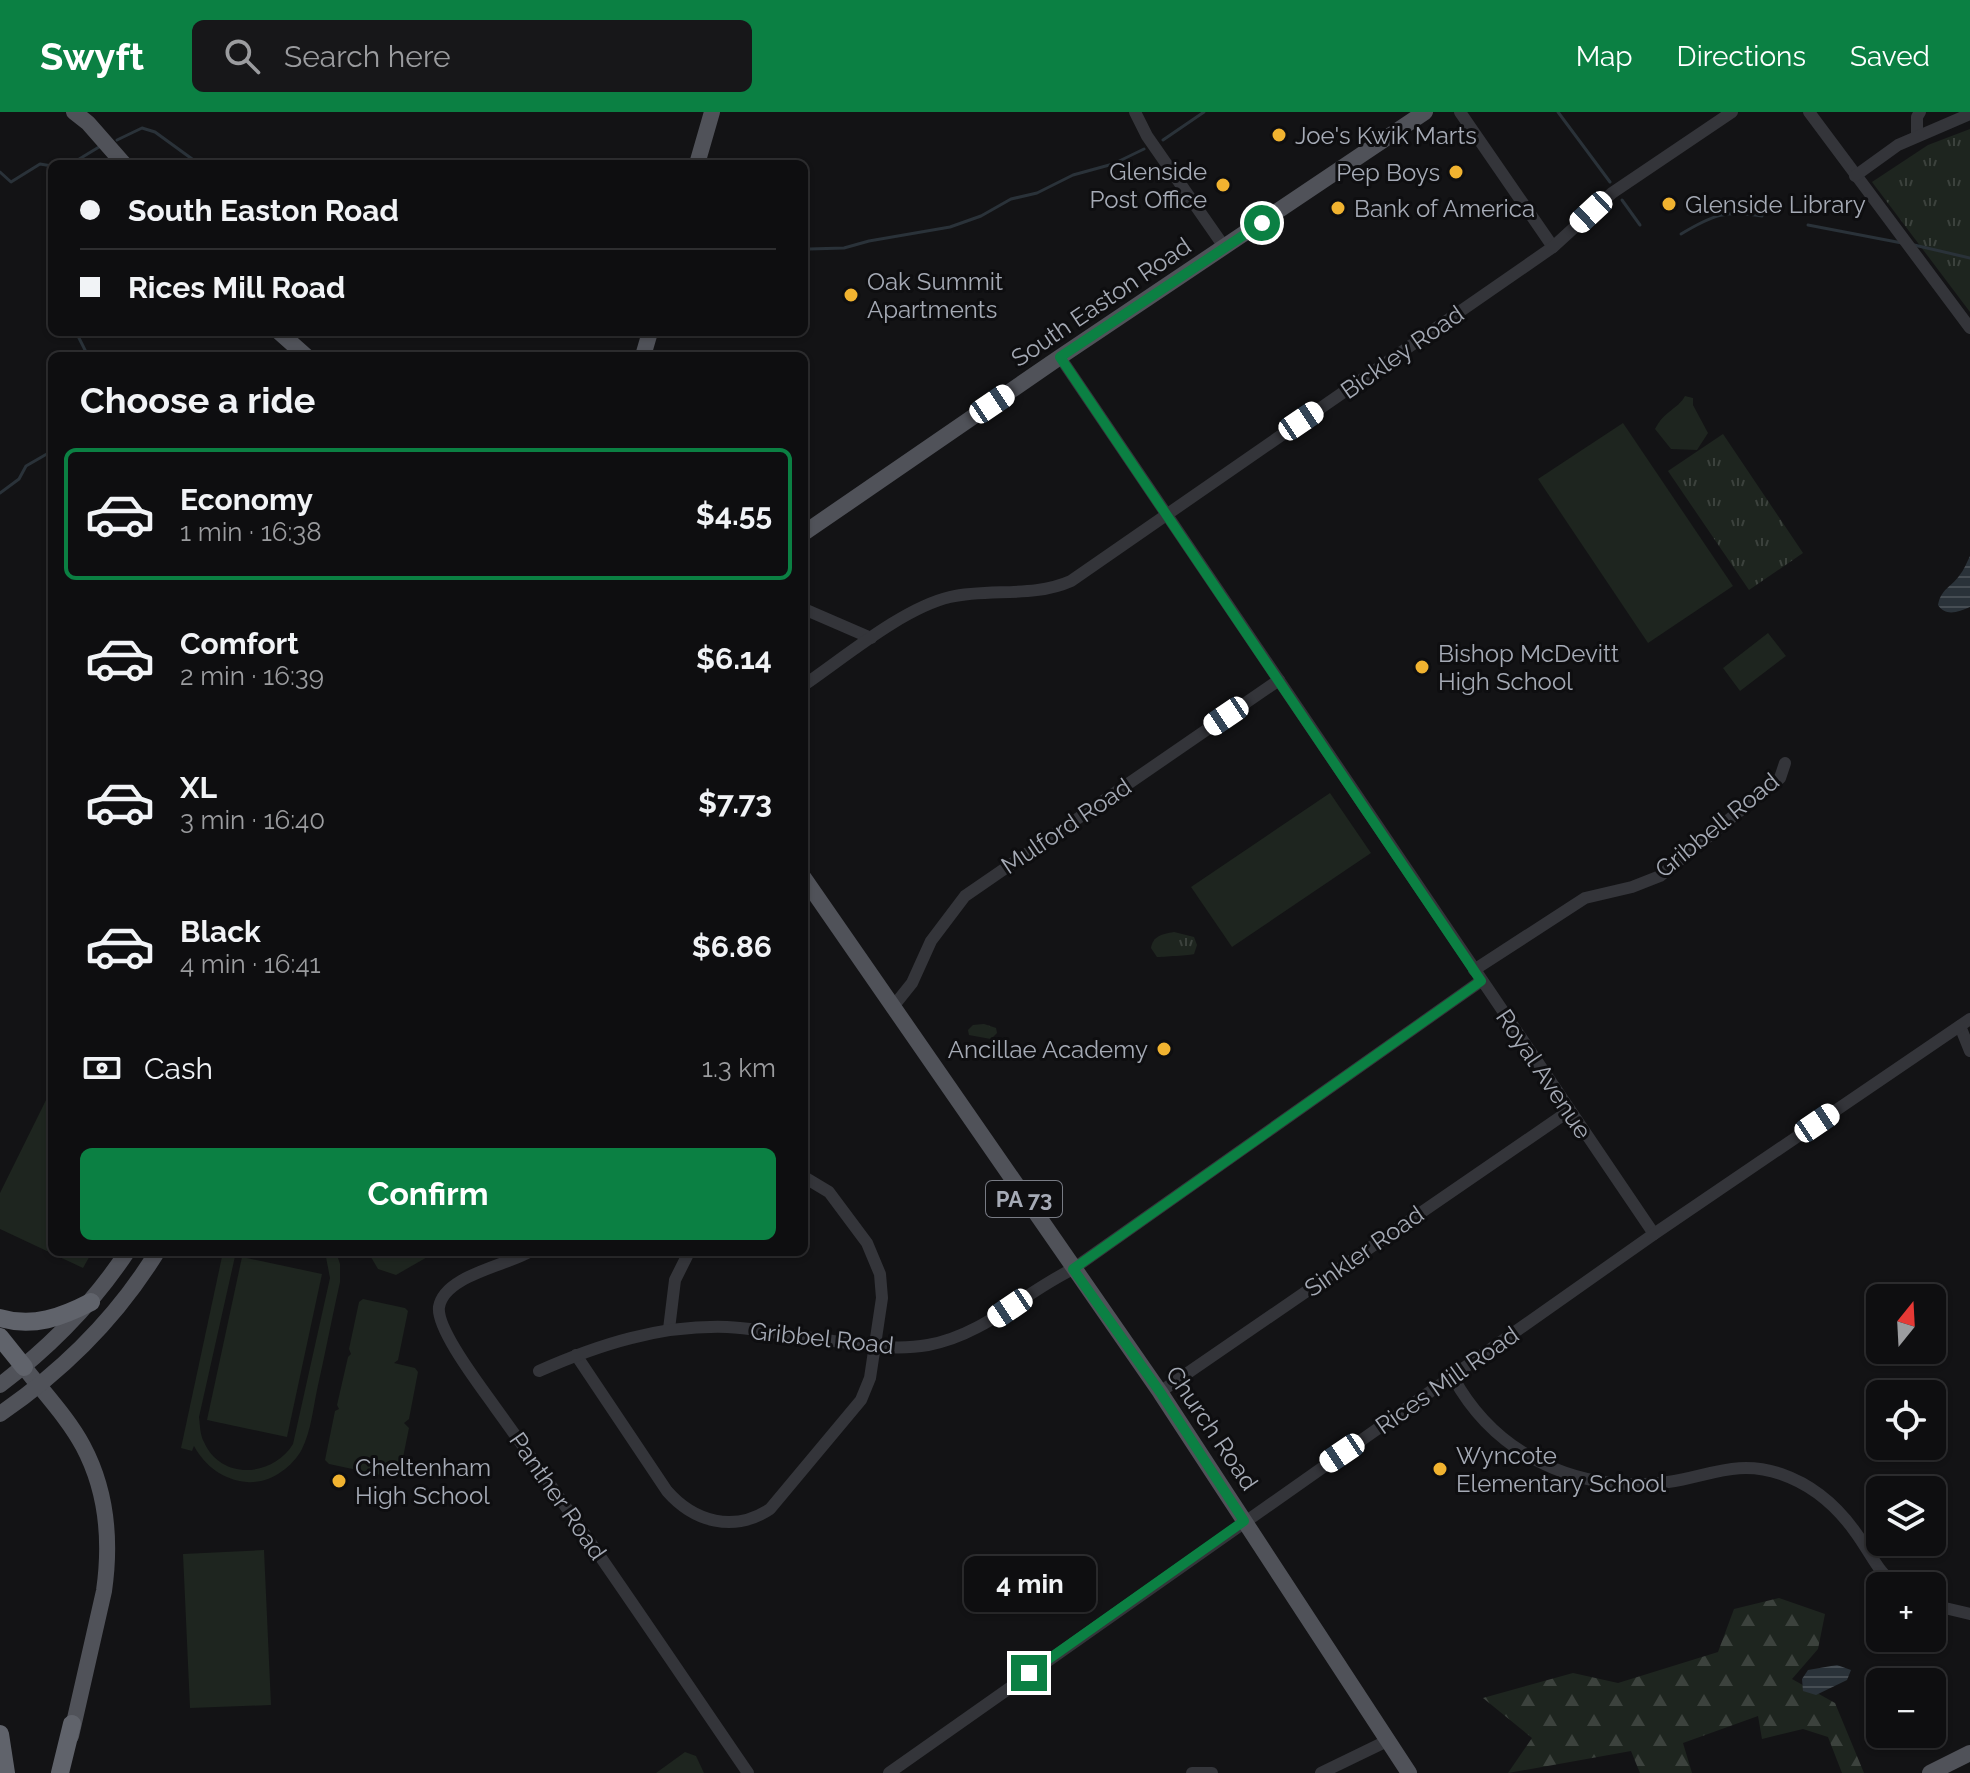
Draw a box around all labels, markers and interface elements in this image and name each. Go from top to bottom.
search box [192,20,752,92]
text: Swyft [40,34,144,79]
icon: search [220,34,264,78]
text: Search here [284,39,451,74]
text: Map [1576,40,1633,73]
text: Directions [1677,40,1806,73]
text: Saved [1850,40,1930,73]
place label: Joe's Kwik Marts [1295,121,1477,150]
marker: Joe's Kwik Marts [1270,126,1288,144]
place label: Glenside Post Office [1089,157,1207,214]
place label: Pep Boys [1336,158,1440,187]
marker: Pep Boys [1447,163,1465,181]
marker: Glenside Post Office [1214,176,1232,194]
car [1565,187,1617,237]
place label: Glenside Library [1685,190,1866,219]
text: South Easton Road [128,193,399,228]
place label: Bank of America [1354,194,1535,223]
marker: Glenside Library [1660,195,1678,213]
marker: Bank of America [1329,199,1347,217]
route start [1244,205,1280,241]
street label: South Easton Road [1006,231,1196,373]
place label: Oak Summit Apartments [867,267,1003,324]
text: Rices Mill Road [128,270,345,305]
marker: Oak Summit Apartments [842,286,860,304]
street label: Bickley Road [1335,299,1469,405]
text: Choose a ride [80,379,315,421]
car [965,381,1019,427]
car [1274,398,1328,444]
icon: car [84,478,156,550]
text: Economy [180,482,313,517]
text: $4.55 [696,497,772,532]
text: 1 min · 16:38 [180,517,322,547]
icon: car [84,622,156,694]
text: Comfort [180,626,299,661]
place label: Bishop McDevitt High School [1438,639,1619,696]
text: $6.14 [696,641,772,676]
marker: Bishop McDevitt High School [1413,658,1431,676]
text: 2 min · 16:39 [180,661,324,691]
car [1199,693,1253,739]
icon: car [84,766,156,838]
street label: Gribbell Road [1649,766,1785,884]
text: XL [180,770,217,805]
street label: Mulford Road [996,772,1136,880]
text: $7.73 [698,785,772,820]
text: 3 min · 16:40 [180,805,325,835]
icon: car [84,910,156,982]
text: Black [180,914,261,949]
text: $6.86 [692,929,772,964]
text: 4 min · 16:41 [180,949,321,979]
street label: Royal Avenue [1490,1004,1598,1144]
place label: Ancillae Academy [948,1035,1148,1064]
marker: Ancillae Academy [1155,1040,1173,1058]
icon: cash [80,1046,124,1090]
text: Cash [144,1051,213,1086]
text: 1.3 km [702,1053,776,1083]
car [1790,1100,1844,1146]
button: Confirm [80,1148,776,1240]
road number: PA 73 [986,1181,1062,1217]
street label: Sinkler Road [1299,1199,1429,1303]
north arrow [1866,1284,1946,1364]
map controls [1866,1284,1946,1748]
car [983,1285,1037,1331]
street label: Gribbel Road [749,1316,895,1360]
street label: Rices Mill Road [1370,1320,1524,1440]
street label: Church Road [1160,1360,1264,1496]
button: locate [1866,1380,1946,1460]
street label: Panther Road [503,1426,613,1566]
car [1315,1430,1369,1476]
place label: Wyncote Elementary School [1456,1441,1667,1498]
place label: Cheltenham High School [355,1453,491,1510]
marker: Wyncote Elementary School [1431,1460,1449,1478]
marker: Cheltenham High School [330,1472,348,1490]
button: layers [1866,1476,1946,1556]
callout: 4 min [963,1557,1095,1613]
text: 4 min [996,1569,1064,1599]
button: + [1866,1572,1946,1652]
route end [1011,1655,1047,1691]
button: − [1866,1668,1946,1748]

